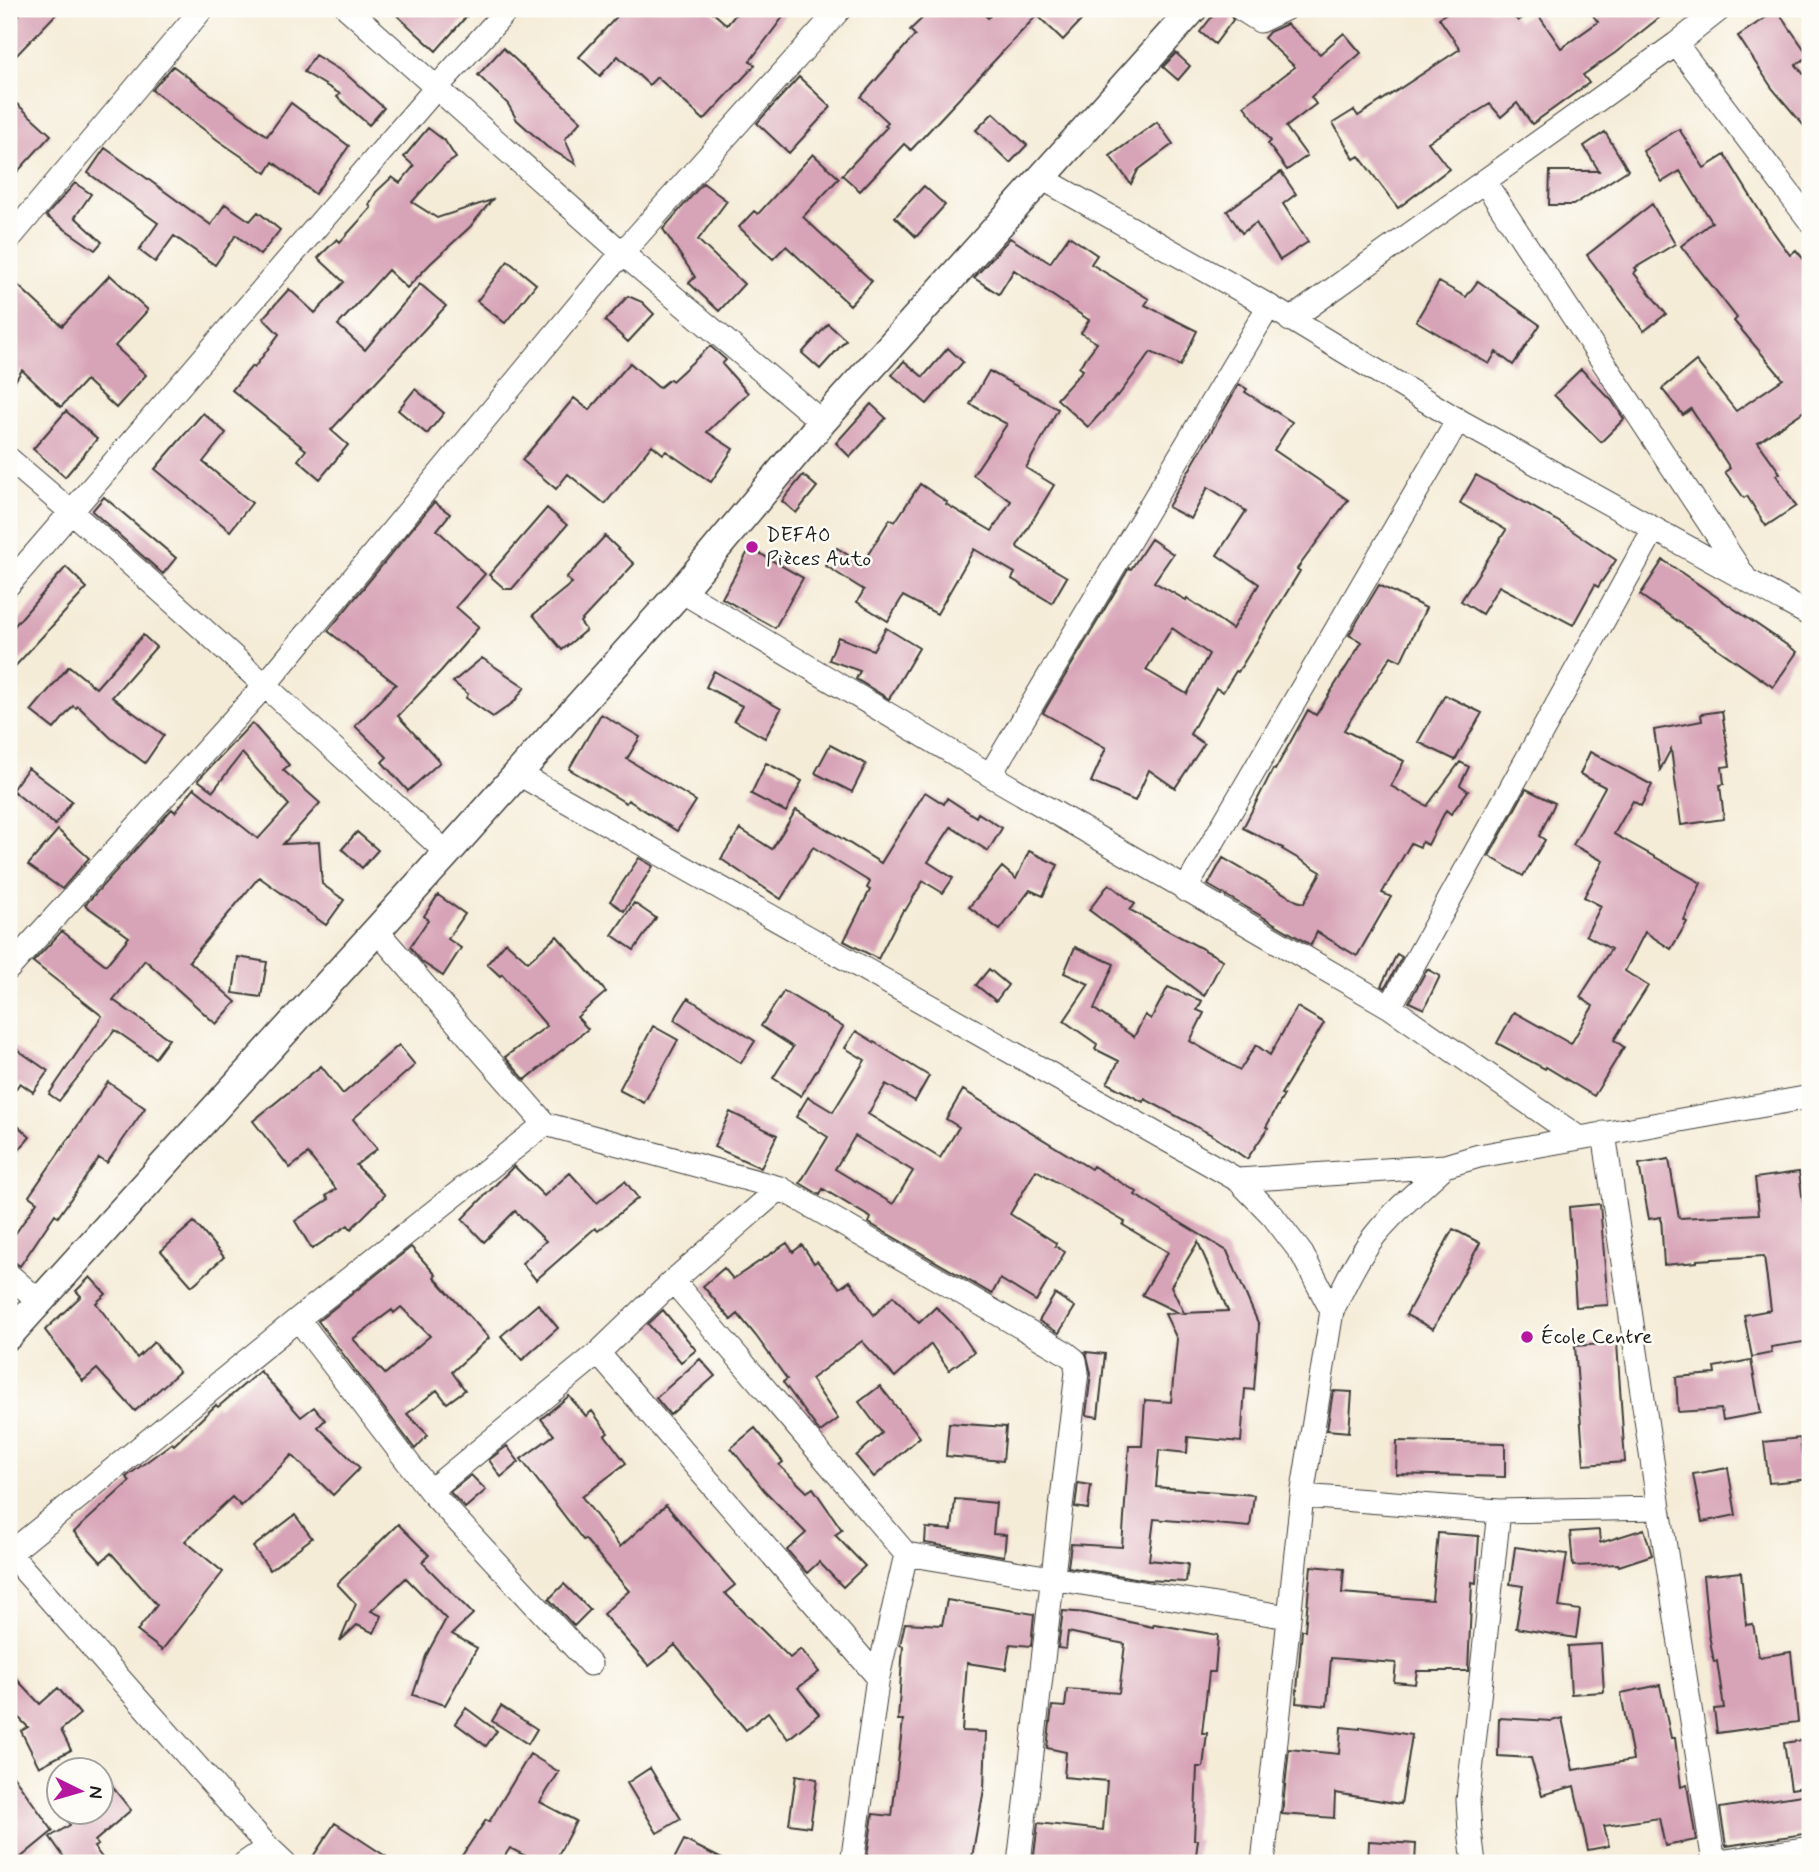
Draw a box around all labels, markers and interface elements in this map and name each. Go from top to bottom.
place label: DEFAO Pièces Auto [766,521,871,573]
marker: DEFAO Pièces Auto [744,539,760,555]
place label: École Centre [1541,1323,1652,1351]
marker: École Centre [1519,1329,1535,1345]
north arrow [46,1756,116,1826]
text: N [82,1785,108,1800]

